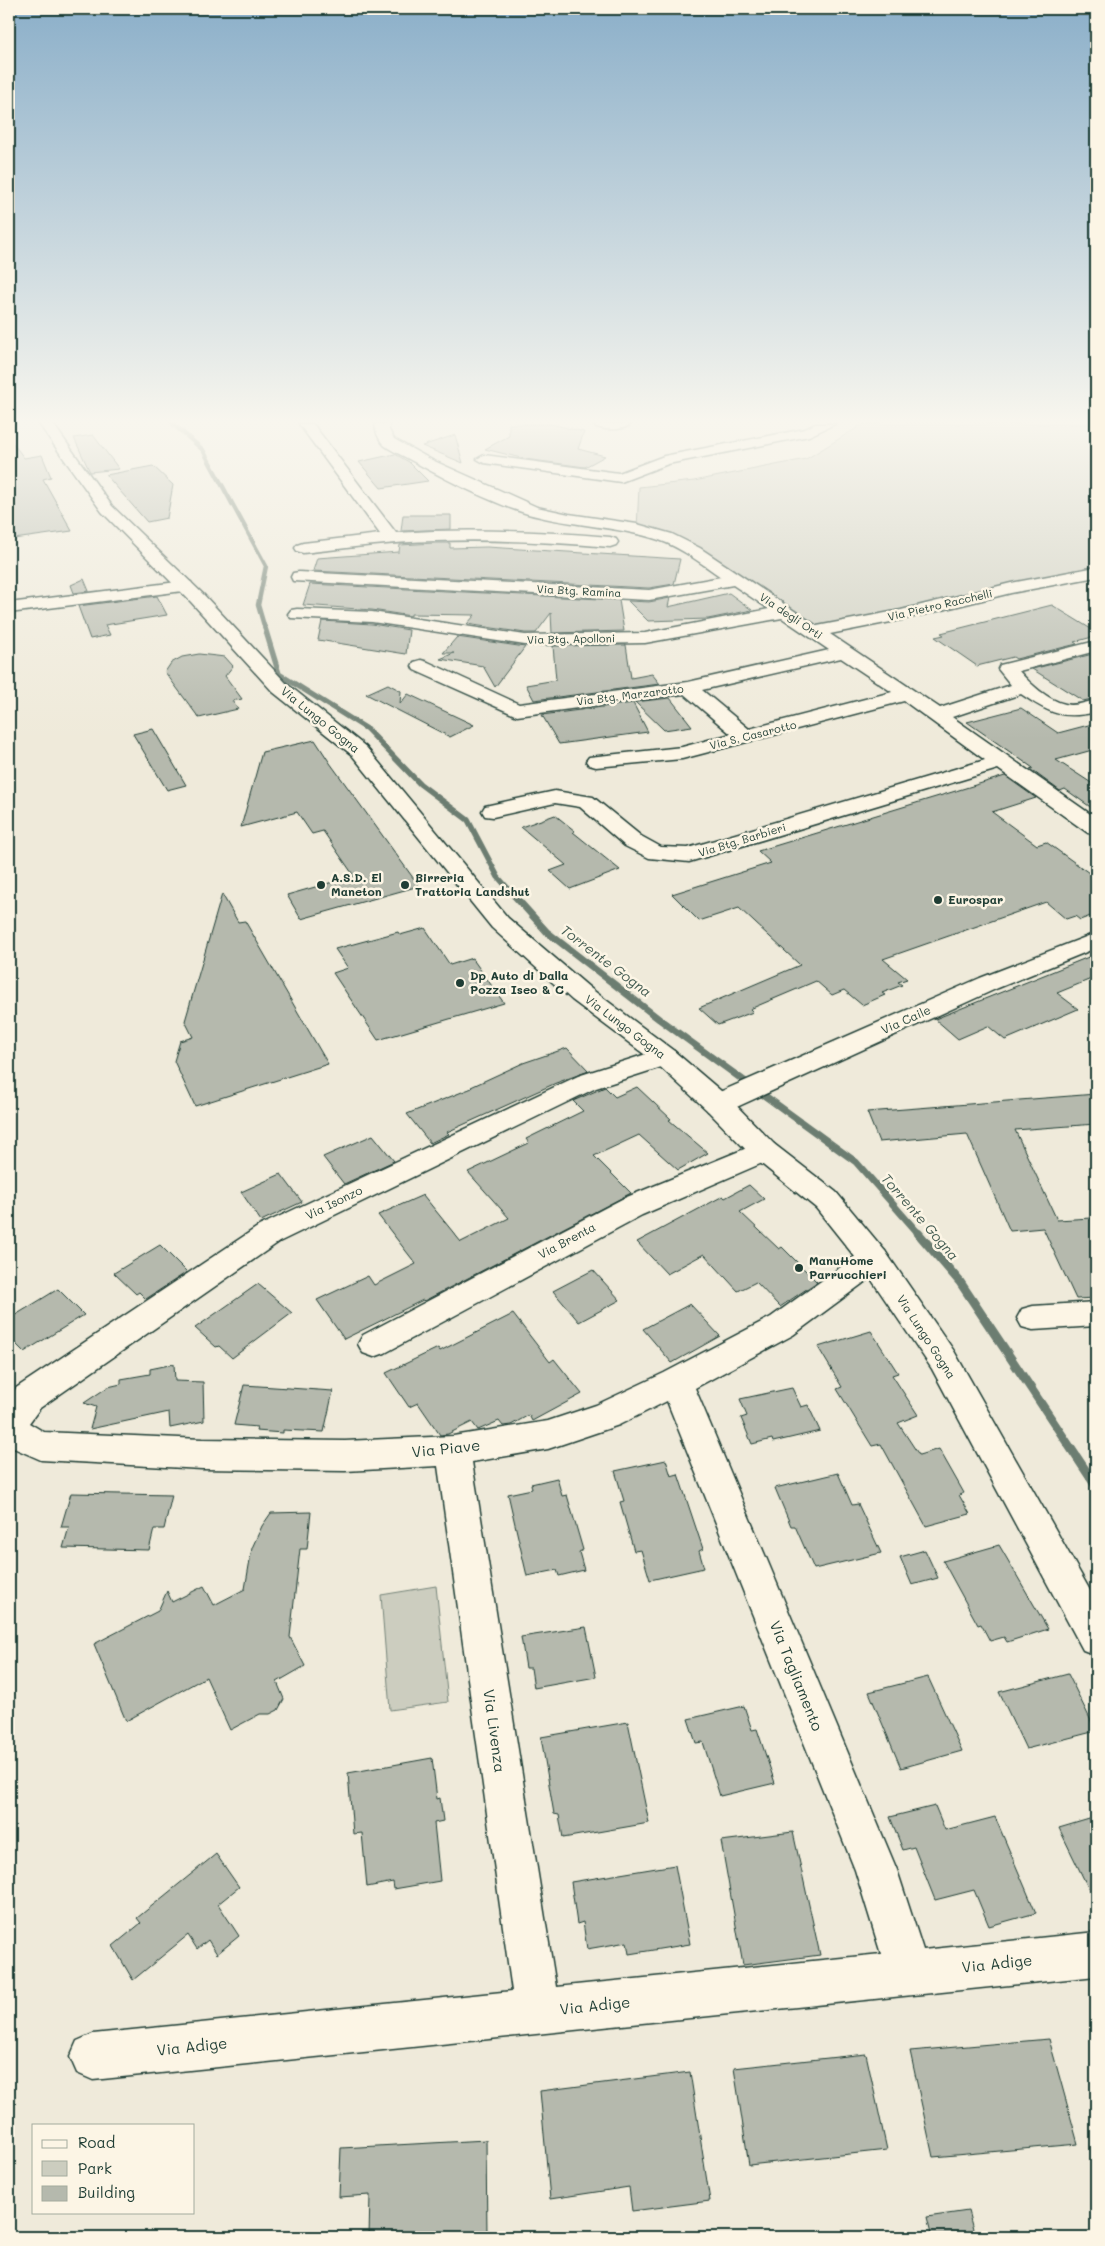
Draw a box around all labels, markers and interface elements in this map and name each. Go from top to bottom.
street label: Via Btg. Ramina [536,581,622,600]
street label: Via Pietro Racchelli [886,585,994,624]
street label: Via degli Orti [757,589,826,642]
street label: Via Btg. Apolloni [527,630,615,647]
street label: Via Btg. Marzarotto [575,680,685,709]
street label: Via Lungo Gogna [278,682,363,756]
street label: Via S. Casarotto [708,716,798,753]
street label: Via Btg. Barbieri [696,819,788,860]
place label: A.S.D. El Maneton [331,869,382,899]
place label: Birreria Trattoria Landshut [415,869,530,899]
marker: A.S.D. El Maneton [315,879,327,891]
marker: Birreria Trattoria Landshut [399,879,411,891]
place label: Eurospar [948,891,1003,907]
marker: Eurospar [932,894,944,906]
water label: Torrente Gogna [557,920,656,1001]
place label: Dp Auto di Dalla Pozza Iseo & C [470,967,568,997]
marker: Dp Auto di Dalla Pozza Iseo & C [454,977,466,989]
street label: Via Lungo Gogna [582,991,669,1062]
street label: Via Caile [878,1001,933,1037]
water label: Torrente Gogna [877,1169,963,1264]
street label: Via Isonzo [302,1181,365,1223]
street label: Via Brenta [535,1218,598,1262]
place label: ManuHome Parrucchieri [809,1252,887,1282]
marker: ManuHome Parrucchieri [793,1262,805,1274]
street label: Via Lungo Gogna [894,1291,960,1382]
street label: Via Piave [411,1434,481,1462]
street label: Via Tagliamento [766,1617,828,1734]
street label: Via Livenza [479,1688,511,1774]
street label: Via Adige [961,1949,1033,1977]
street label: Via Adige [559,1991,631,2019]
street label: Via Adige [156,2032,228,2060]
legend [32,2124,195,2214]
text: Road [78,2132,115,2152]
text: Park [78,2158,112,2178]
text: Building [78,2182,135,2202]

